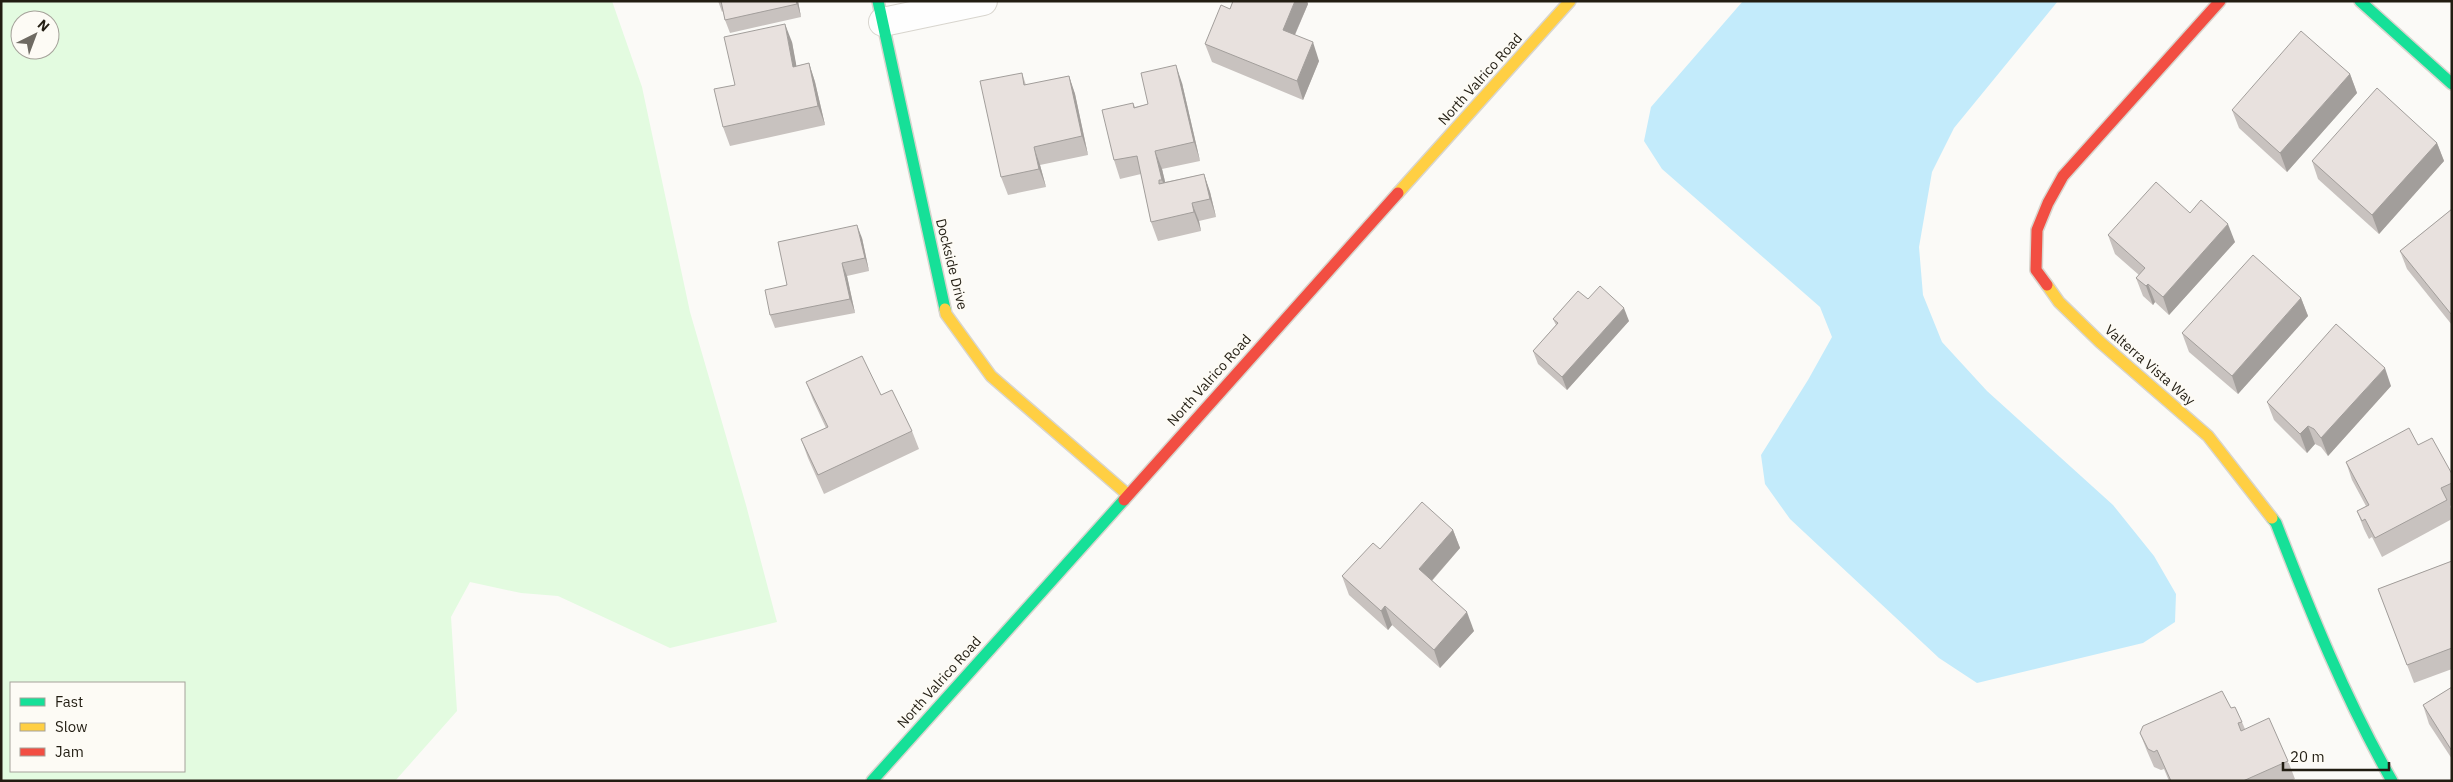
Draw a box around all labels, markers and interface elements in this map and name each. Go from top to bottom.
north arrow [10,10,60,60]
text: N [34,15,53,35]
street label: North Valrico Road [1434,29,1526,129]
street label: Dockside Drive [932,216,972,312]
street label: Valterra Vista Way [2101,321,2199,409]
street label: North Valrico Road [1163,330,1255,430]
street label: North Valrico Road [893,632,985,732]
legend [10,682,185,772]
text: Fast [55,692,83,711]
text: Slow [55,717,88,736]
scale bar [2283,740,2389,772]
text: Jam [55,742,84,761]
text: 20 m [2290,747,2325,766]

